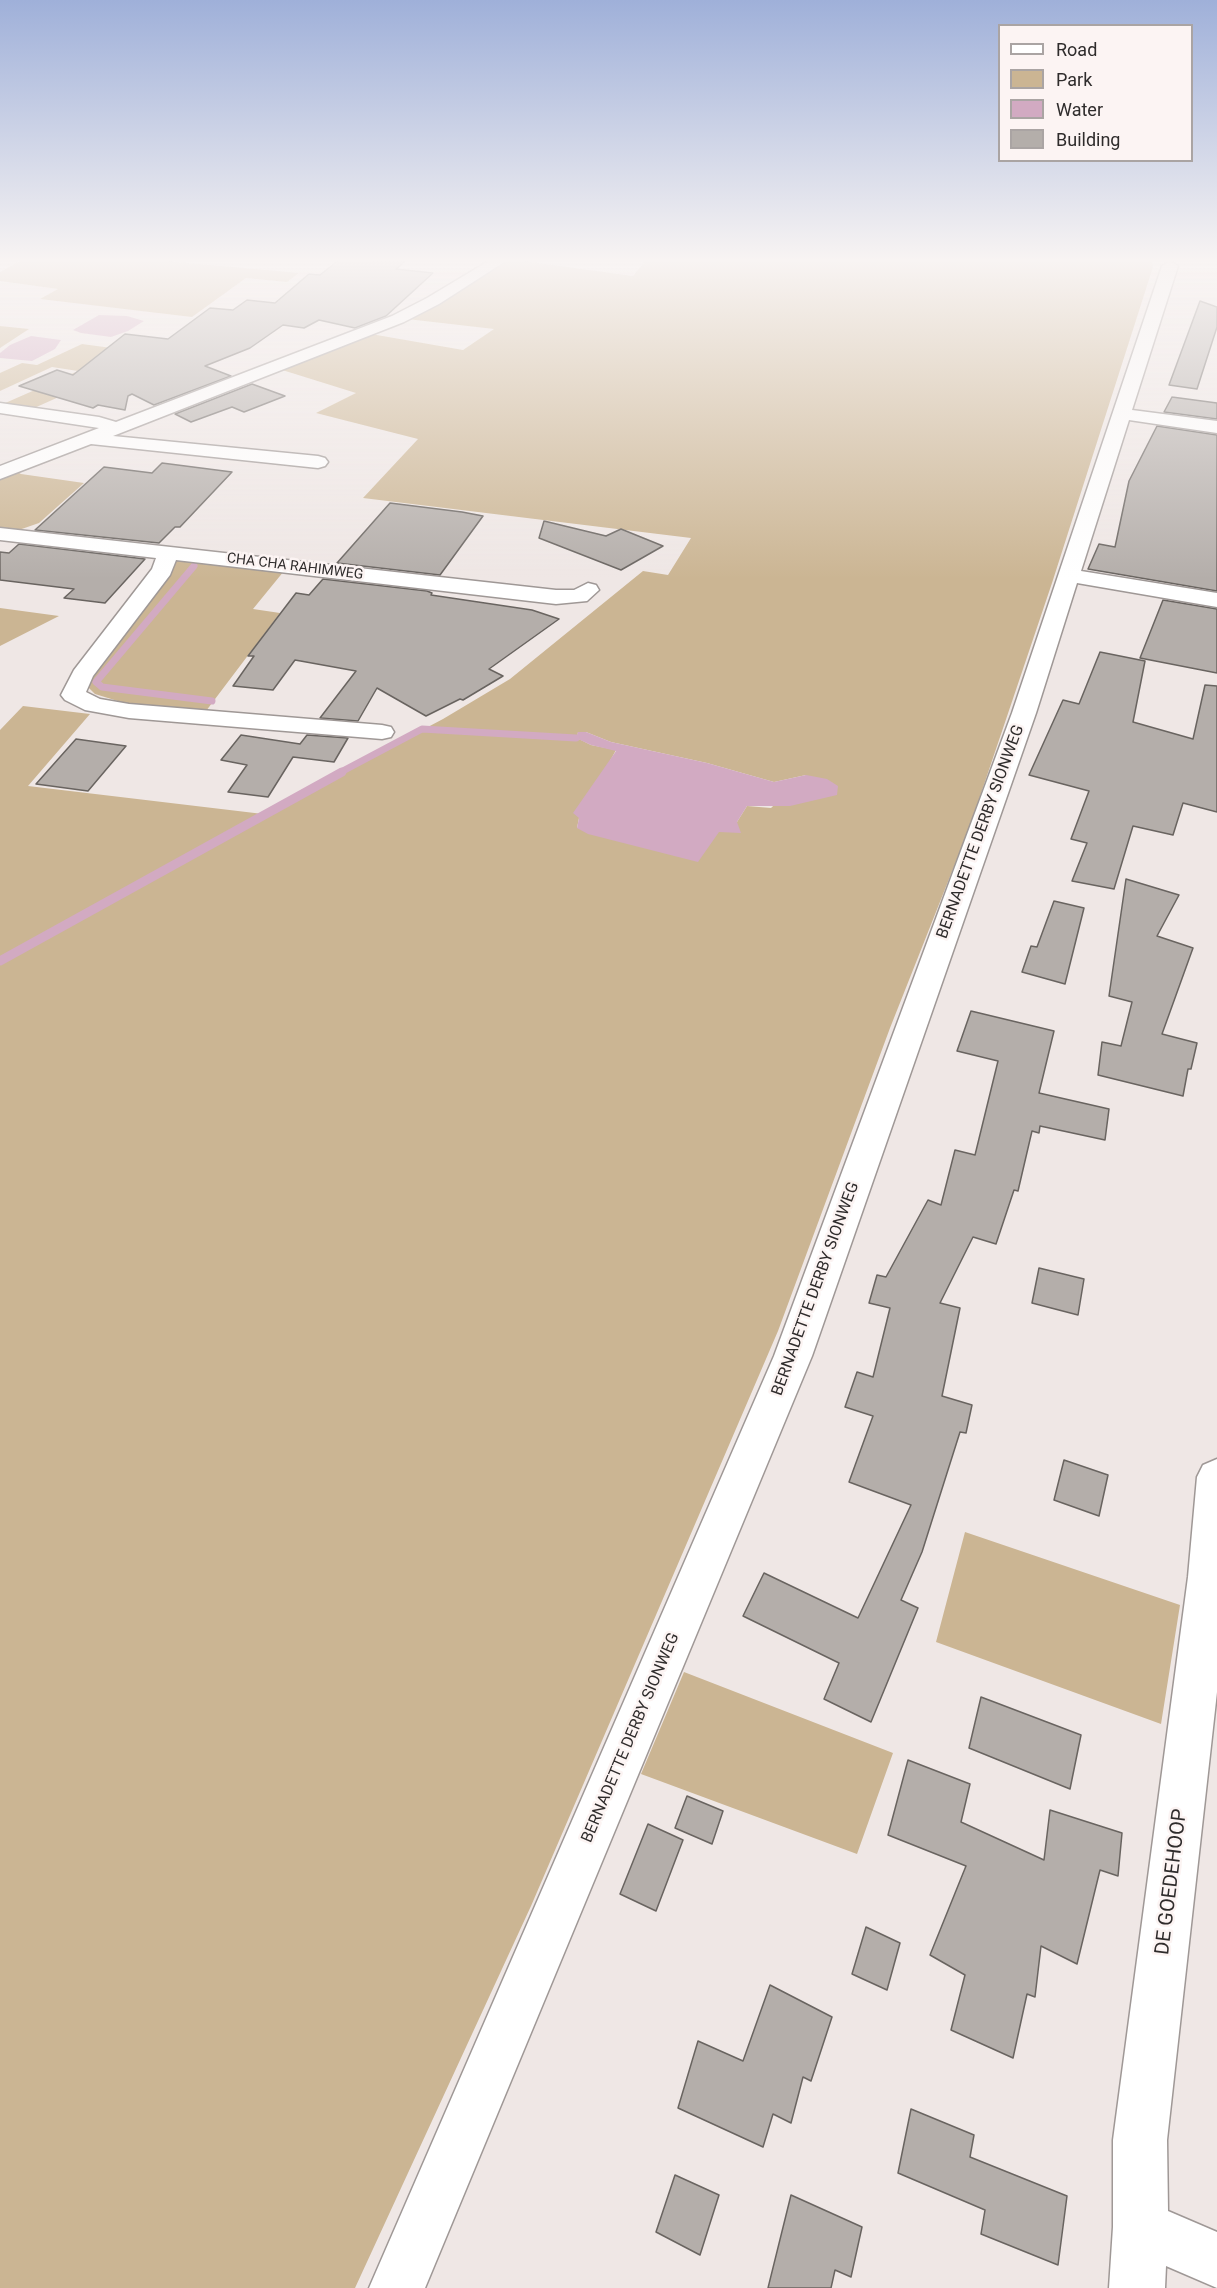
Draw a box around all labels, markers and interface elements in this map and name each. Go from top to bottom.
legend [998,24,1193,162]
text: Road [1056,39,1097,60]
text: Park [1056,69,1092,90]
text: Water [1056,99,1103,120]
text: Building [1056,129,1120,150]
street label: CHA CHA RAHIMWEG [226,550,364,584]
street label: BERNADETTE DERBY SIONWEG [933,723,1029,941]
street label: BERNADETTE DERBY SIONWEG [768,1180,864,1398]
street label: BERNADETTE DERBY SIONWEG [578,1630,684,1846]
street label: DE GOEDEHOOP [1151,1808,1193,1956]

